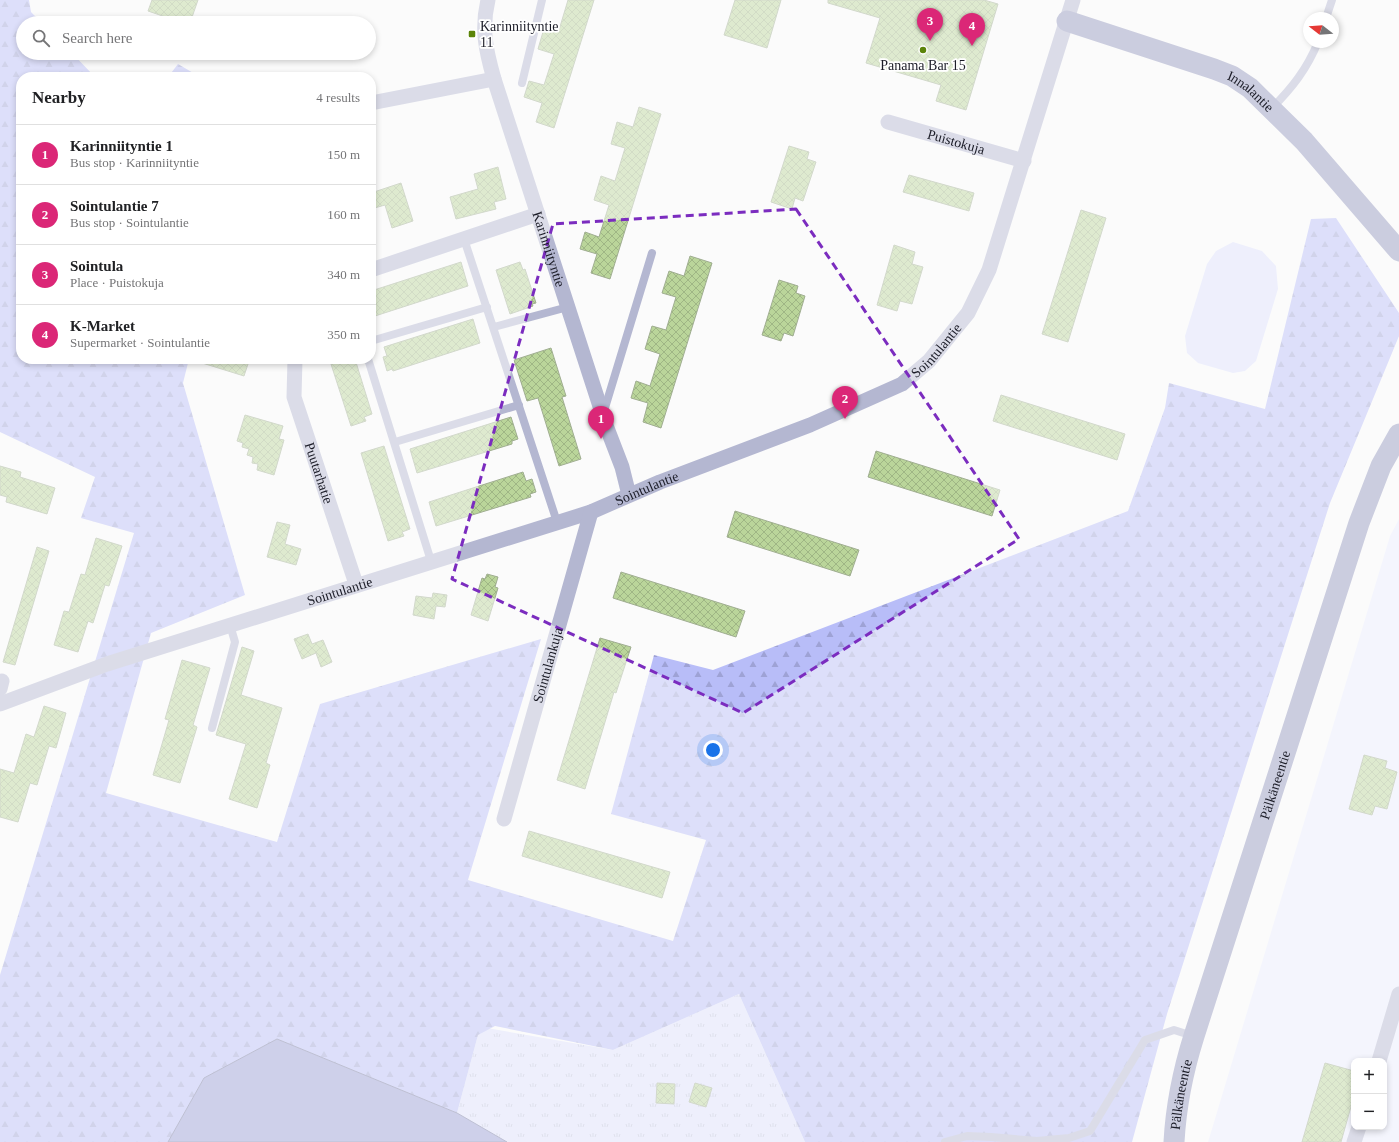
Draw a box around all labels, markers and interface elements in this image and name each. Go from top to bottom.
pin: 3 [917,8,943,41]
north arrow [1303,12,1339,48]
pin: 4 [959,13,985,46]
search box [16,16,376,60]
place label: Karinniityntie 11 [480,19,559,50]
icon: search [30,27,52,49]
marker: Karinniityntie 11 [467,29,477,39]
text: Search here [62,30,132,46]
marker: Panama Bar 15 [918,45,928,55]
place label: Panama Bar 15 [880,58,966,73]
street label: Innalantie [1226,68,1277,115]
text: Nearby [32,88,86,107]
text: 4 results [316,90,360,105]
street label: Puistokuja [926,126,987,157]
text: Karinniityntie 1 [70,138,173,154]
text: 1 [42,147,48,162]
text: 150 m [327,147,360,162]
text: Bus stop · Karinniityntie [70,155,199,170]
text: Sointulantie 7 [70,198,159,214]
text: 2 [42,207,48,222]
text: 160 m [327,207,360,222]
street label: Karinniityntie [530,209,568,289]
text: Bus stop · Sointulantie [70,215,189,230]
text: Sointula [70,258,123,274]
text: 3 [42,267,48,282]
text: 340 m [327,267,360,282]
text: Place · Puistokuja [70,275,164,290]
text: K-Market [70,318,135,334]
street label: Sointulantie [908,320,964,381]
text: 4 [42,327,48,342]
text: 350 m [327,327,360,342]
text: Supermarket · Sointulantie [70,335,210,350]
pin: 2 [832,386,858,419]
pin: 1 [588,406,614,439]
street label: Puutarhatie [302,440,336,506]
street label: Sointulantie [612,468,680,508]
street label: Sointulantie [305,574,374,608]
street label: Sointulankuja [530,625,566,705]
your location [703,740,723,760]
street label: Pälkäneentie [1257,748,1293,821]
street label: Pälkäneentie [1167,1058,1194,1130]
map controls [1351,1058,1387,1130]
button: + [1351,1058,1387,1094]
button: − [1351,1094,1387,1130]

